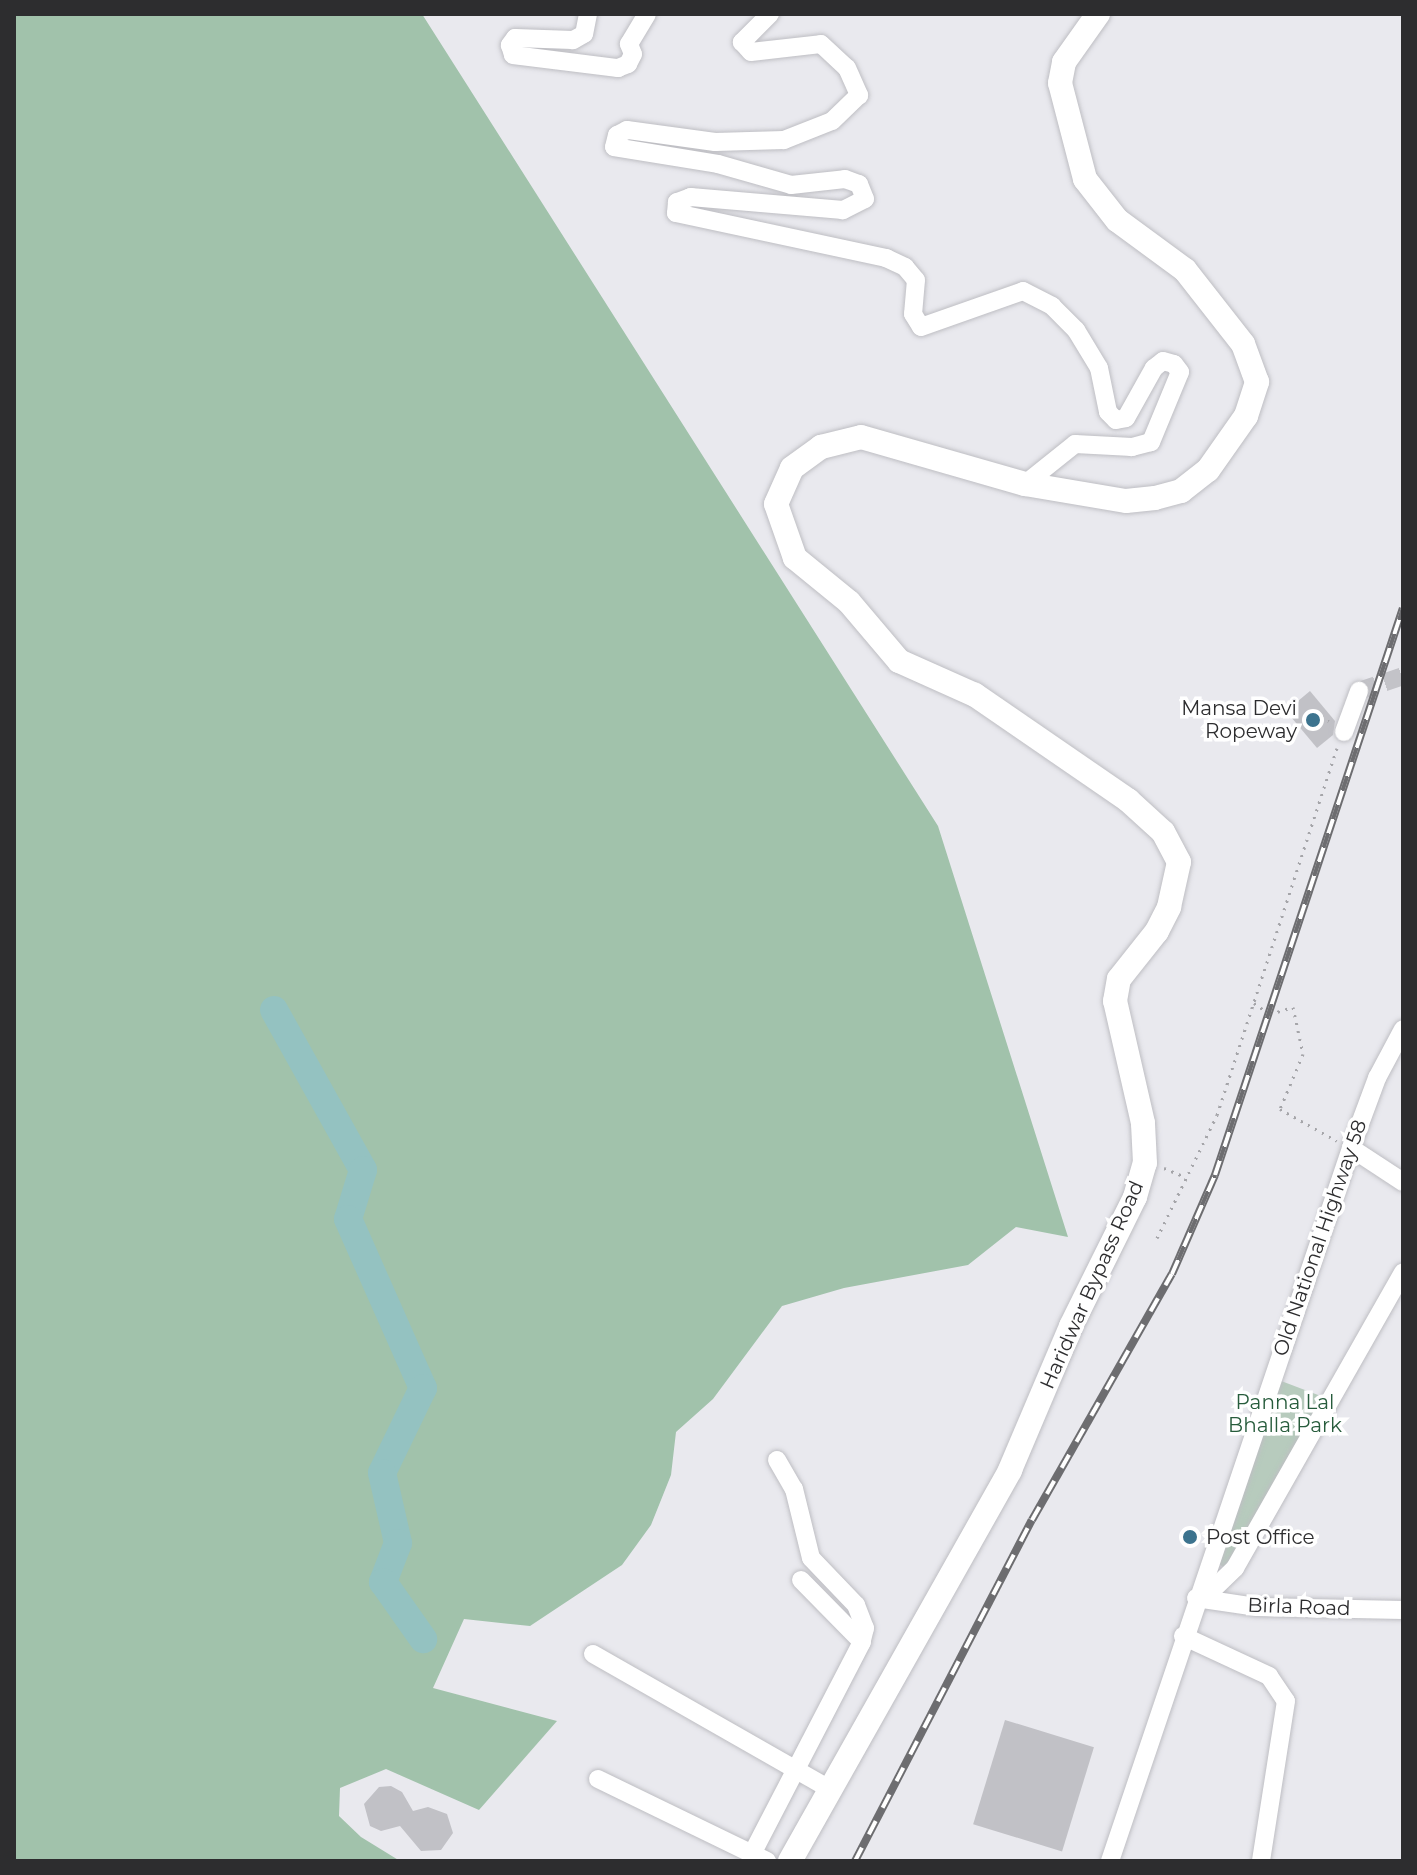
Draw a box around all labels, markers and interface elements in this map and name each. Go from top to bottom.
place label: Mansa Devi Ropeway [1181,696,1297,743]
marker: Mansa Devi Ropeway [1304,711,1322,729]
street label: Old National Highway 58 [1268,1117,1372,1359]
street label: Haridwar Bypass Road [1035,1177,1149,1393]
park label: Panna Lal Bhalla Park [1228,1390,1342,1437]
place label: Post Office [1206,1525,1315,1549]
marker: Post Office [1181,1528,1199,1546]
street label: Birla Road [1247,1593,1351,1621]

